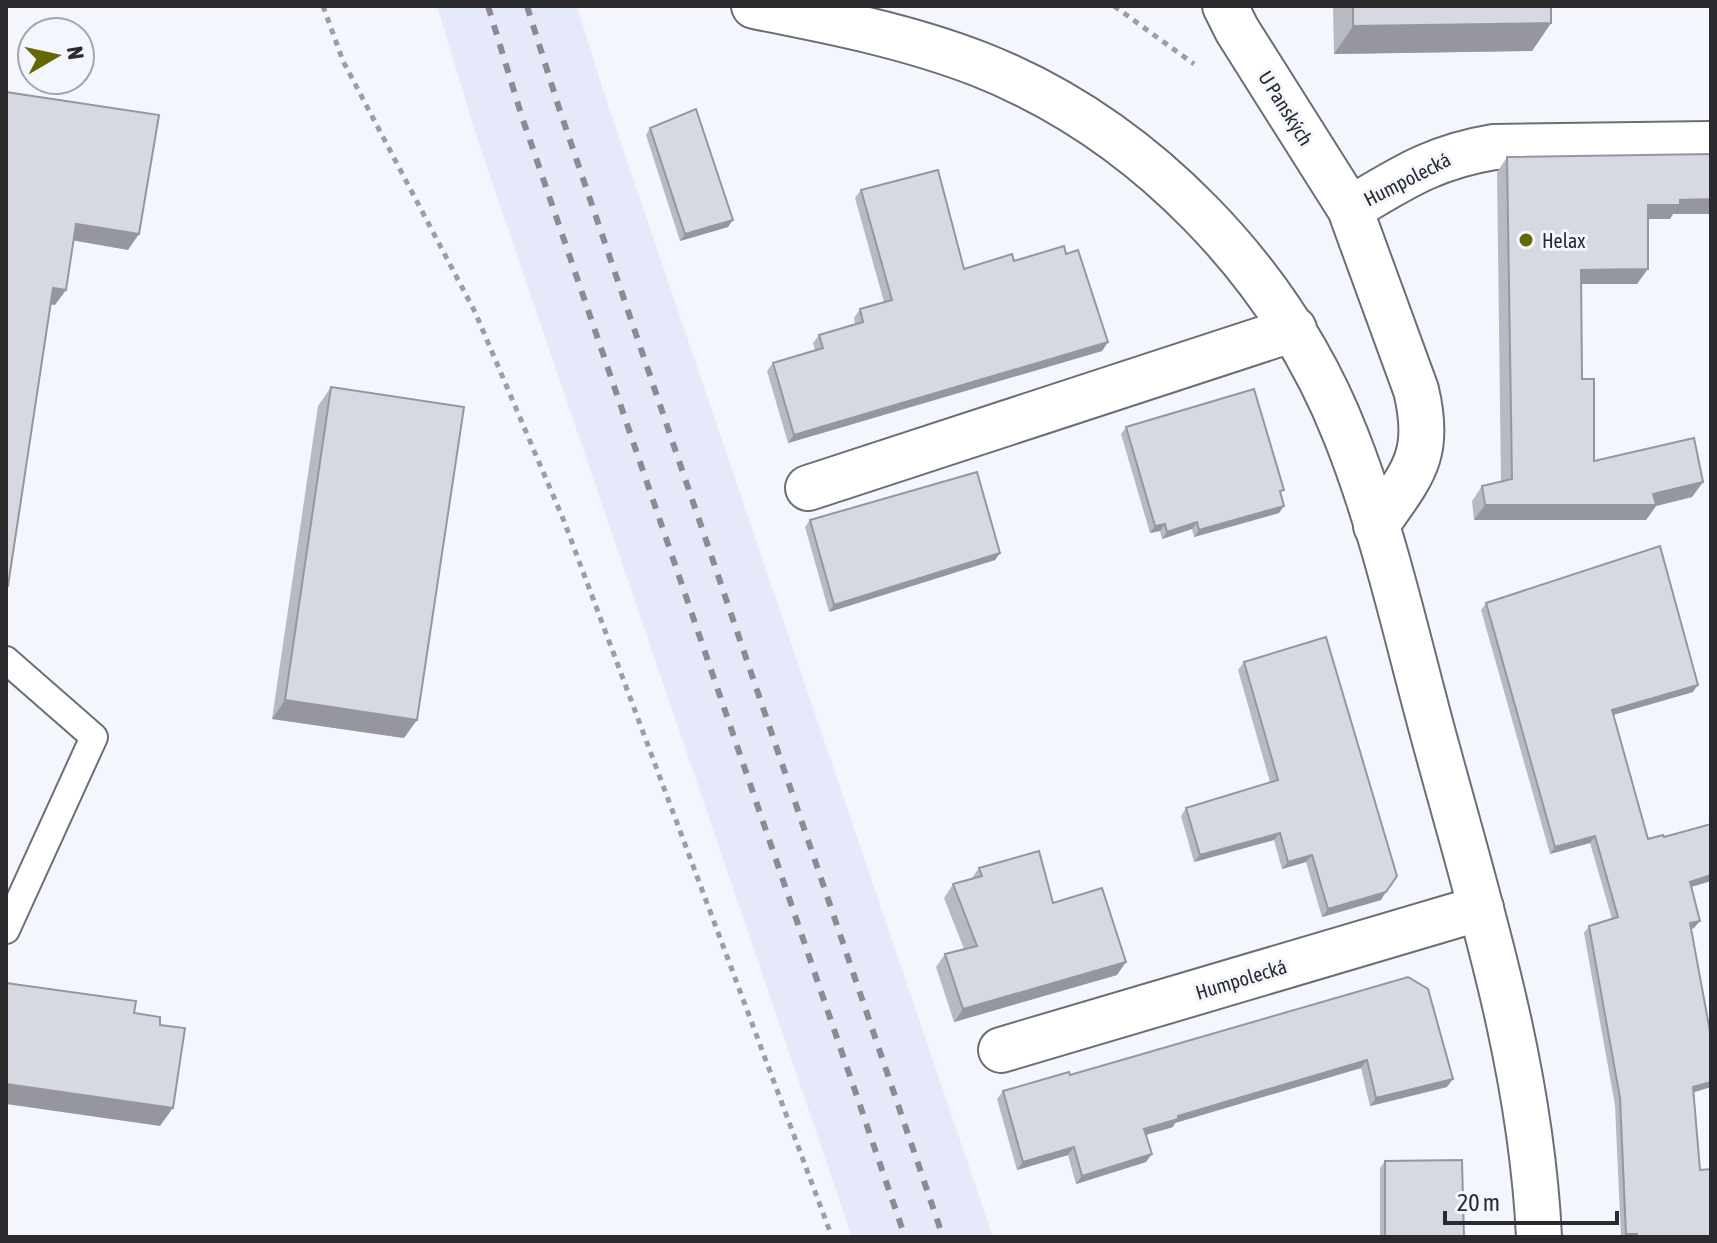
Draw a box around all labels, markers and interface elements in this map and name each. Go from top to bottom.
north arrow [16,16,96,96]
text: N [62,44,90,61]
street label: U Panských [1254,66,1318,150]
street label: Humpolecká [1360,147,1454,211]
place label: Helax [1542,229,1585,252]
marker: Helax [1517,231,1535,249]
street label: Humpolecká [1193,954,1289,1004]
scale bar [1445,1175,1617,1225]
text: 20 m [1457,1189,1500,1216]

